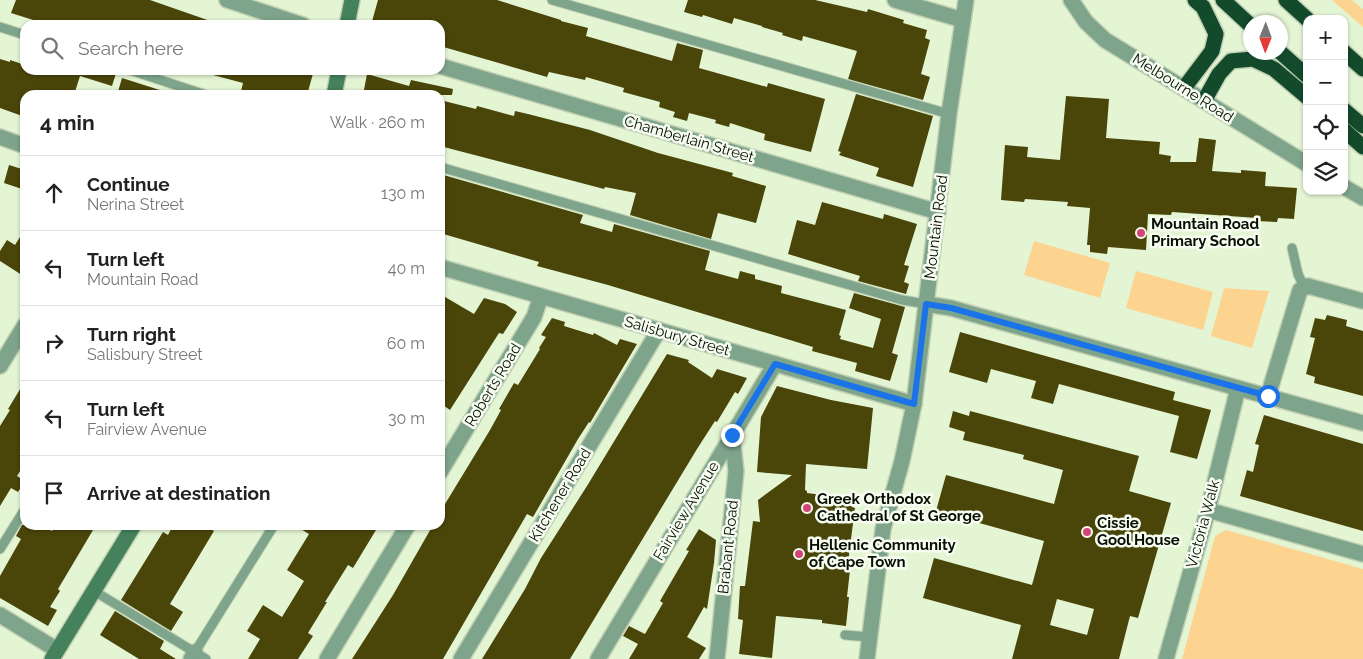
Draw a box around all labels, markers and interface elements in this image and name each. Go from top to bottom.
north arrow [1243,15,1288,60]
map controls [1303,15,1348,195]
button: + [1303,15,1348,60]
search box [20,20,445,75]
icon: search [38,34,66,62]
text: Search here [78,37,184,59]
street label: Melbourne Road [1129,50,1237,126]
button: − [1303,60,1348,105]
button: locate [1303,105,1348,150]
text: 4 min [40,110,95,135]
street label: Chamberlain Street [622,112,756,166]
text: Walk · 260 m [330,113,425,132]
button: layers [1303,150,1348,195]
text: Continue [87,173,170,195]
street label: Mountain Road [921,174,951,280]
icon: ahead [40,179,68,207]
text: 130 m [381,184,425,203]
text: Nerina Street [87,195,184,214]
place label: Mountain Road Primary School [1151,215,1260,250]
marker: Mountain Road Primary School [1135,227,1147,239]
text: Turn left [87,248,164,270]
icon: left [40,254,68,282]
text: 40 m [388,259,425,278]
text: Mountain Road [87,270,199,289]
street label: Salisbury Street [622,312,732,360]
text: Turn right [87,323,176,345]
icon: right [40,329,68,357]
text: 60 m [387,334,425,353]
street label: Roberts Road [461,340,525,430]
text: Salisbury Street [87,345,203,364]
route start [1257,385,1280,408]
text: Turn left [87,398,164,420]
icon: left [40,404,68,432]
text: 30 m [388,409,425,428]
text: Fairview Avenue [87,420,207,439]
route end [721,424,744,447]
street label: Kitchener Road [525,445,595,545]
street label: Fairview Avenue [649,458,723,564]
street label: Victoria Walk [1183,478,1223,570]
icon: arrive [40,479,68,507]
text: Arrive at destination [87,482,271,504]
place label: Greek Orthodox Cathedral of St George [817,490,981,525]
street label: Brabant Road [714,499,742,595]
marker: Greek Orthodox Cathedral of St George [801,502,813,514]
place label: Cissie Gool House [1097,514,1180,549]
marker: Cissie Gool House [1081,526,1093,538]
place label: Hellenic Community of Cape Town [809,536,957,571]
marker: Hellenic Community of Cape Town [793,548,805,560]

